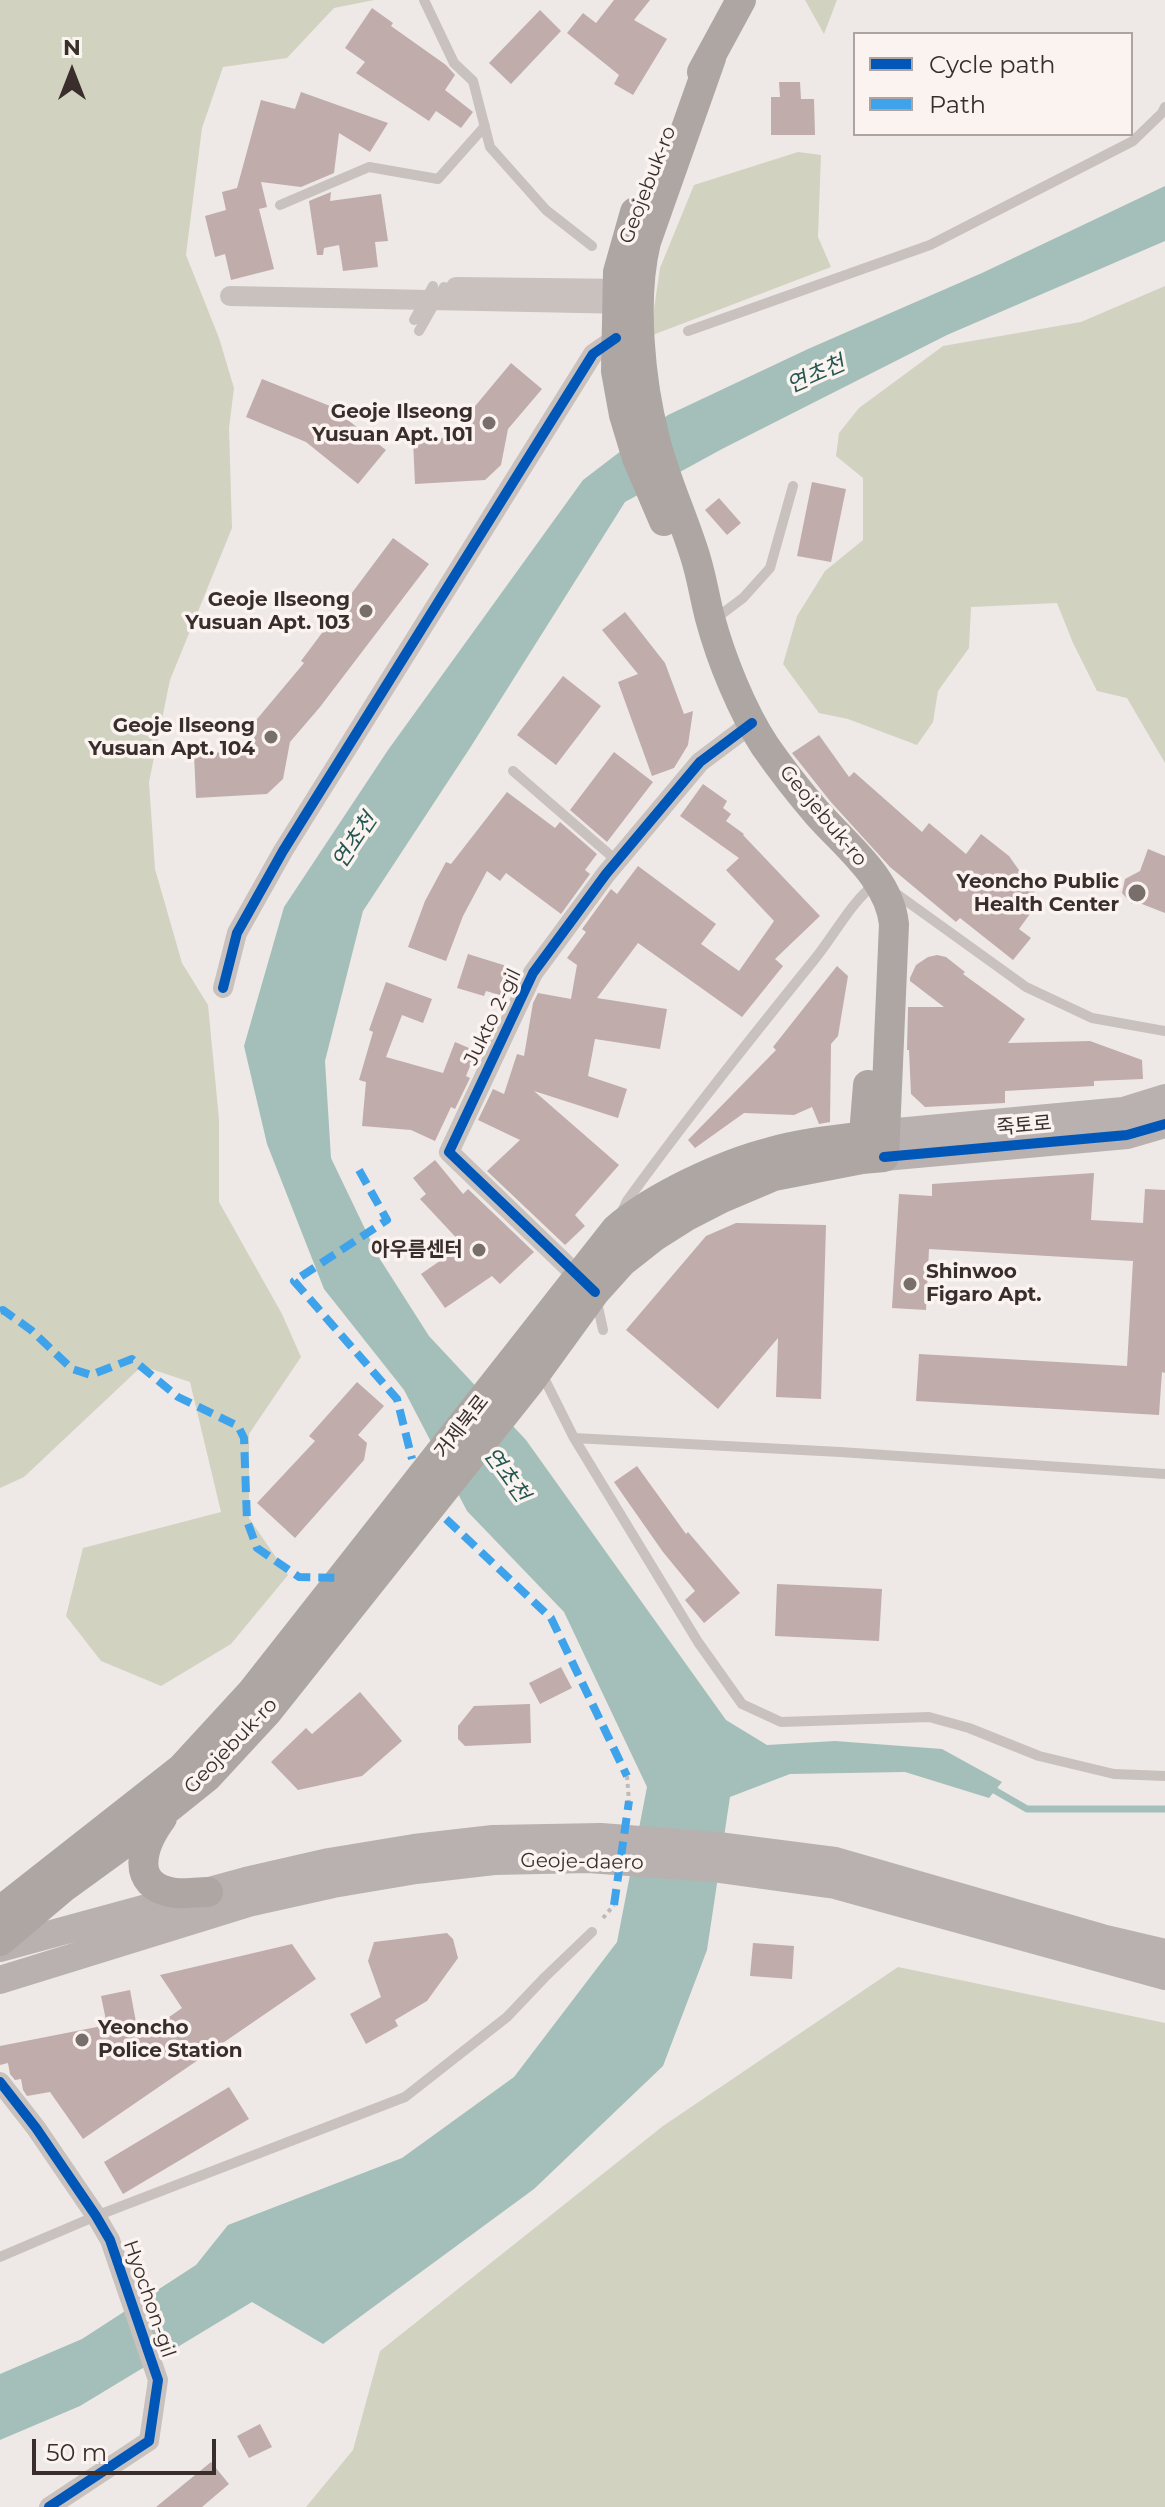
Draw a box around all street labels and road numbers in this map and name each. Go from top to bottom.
street label: Geojebuk-ro [615,123,681,247]
street label: Geojebuk-ro [774,761,872,871]
street label: Jukto 2-gil [459,965,527,1069]
street label: 죽토로 [995,1112,1053,1140]
street label: 거제북로 [430,1391,494,1463]
street label: Geojebuk-ro [179,1693,283,1799]
street label: Geoje-daero [520,1849,644,1875]
street label: Hyochon-gil [118,2237,180,2361]

